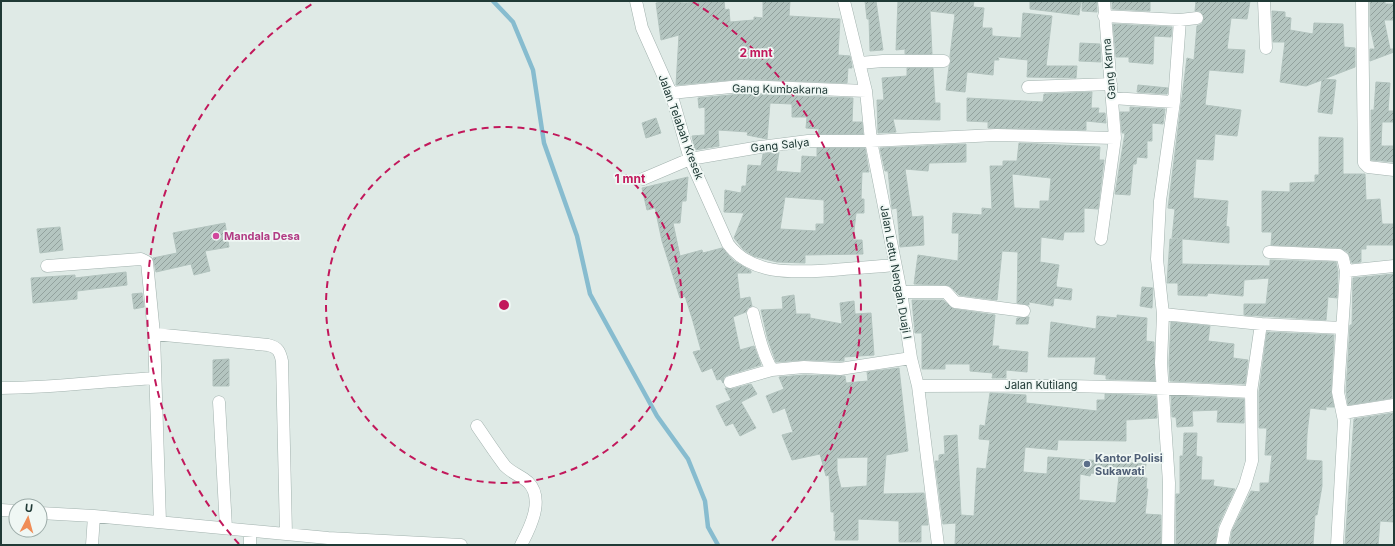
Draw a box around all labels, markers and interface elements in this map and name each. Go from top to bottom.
street label: Gang Karna [1099,38,1119,100]
text: 2 mnt [739,45,773,60]
street label: Jalan Telabah Kresek [655,72,707,182]
street label: Gang Kumbakarna [732,81,828,97]
street label: Gang Salya [750,135,810,155]
text: 1 mnt [615,171,646,186]
street label: Jalan Lettu Nengah Duaji I [877,204,915,340]
place label: Mandala Desa [224,229,300,243]
marker: Mandala Desa [211,231,221,241]
centre of rings [497,298,511,312]
street label: Jalan Kutilang [1005,378,1077,392]
place label: Kantor Polisi Sukawati [1095,451,1163,478]
marker: Kantor Polisi Sukawati [1082,459,1092,469]
north arrow [8,498,48,538]
text: U [24,501,34,515]

